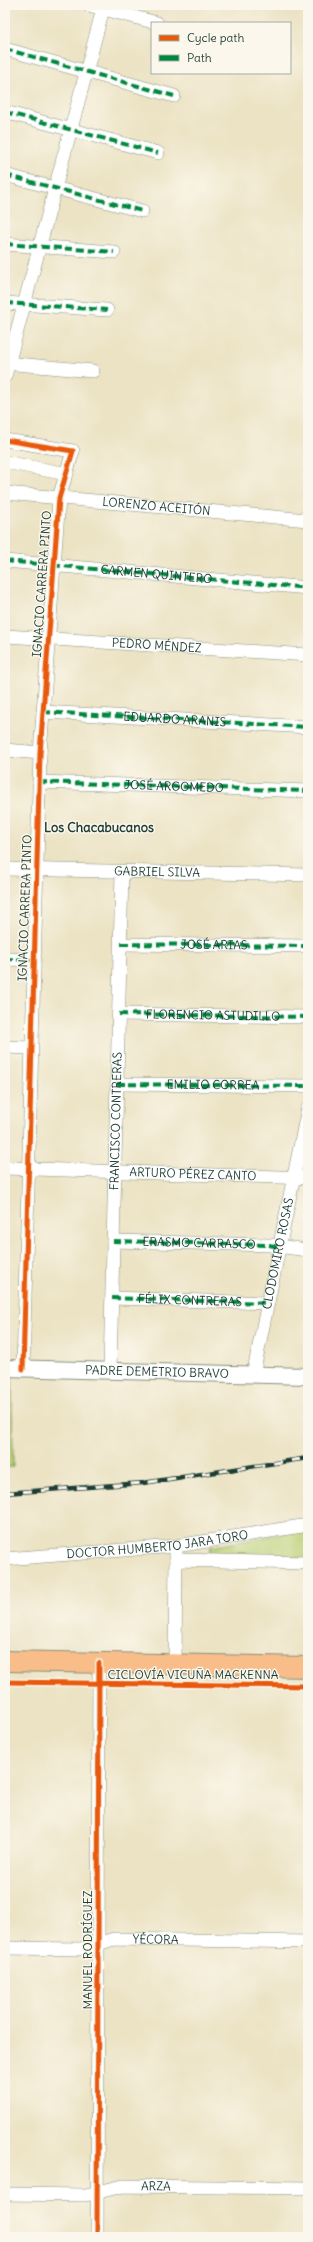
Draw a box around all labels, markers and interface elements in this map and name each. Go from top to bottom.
legend [151,22,291,74]
text: Cycle path [187,30,244,45]
text: Path [187,50,212,65]
street label: LORENZO ACEITÓN [102,494,211,518]
street label: IGNACIO CARRERA PINTO [29,510,54,658]
street label: CARMEN QUINTERO [100,562,213,586]
street label: PEDRO MÉNDEZ [111,635,202,655]
street label: EDUARDO ARANIS [123,709,227,729]
street label: JOSÉ ARGOMEDO [124,777,224,795]
district label: Los Chacabucanos [44,819,154,836]
street label: IGNACIO CARRERA PINTO [14,834,35,982]
street label: GABRIEL SILVA [114,863,200,880]
street label: JOSÉ ARIAS [180,937,248,952]
street label: FLORENCIO ASTUDILLO [146,1006,280,1024]
street label: FRANCISCO CONTRERAS [106,1051,125,1190]
street label: EMILIO CORREA [167,1077,260,1092]
street label: ARTURO PÉREZ CANTO [129,1164,257,1183]
street label: CLODOMIRO ROSAS [259,1196,296,1311]
street label: ERASMO CARRASCO [142,1234,256,1252]
street label: FÉLIX CONTRERAS [138,1291,243,1309]
street label: PADRE DEMETRIO BRAVO [85,1362,229,1381]
street label: DOCTOR HUMBERTO JARA TORO [66,1527,249,1561]
street label: CICLOVÍA VICUÑA MACKENNA [108,1667,279,1682]
street label: MANUEL RODRÍGUEZ [80,1890,95,2010]
street label: YÉCORA [132,1931,179,1947]
street label: ARZA [141,2178,171,2194]

